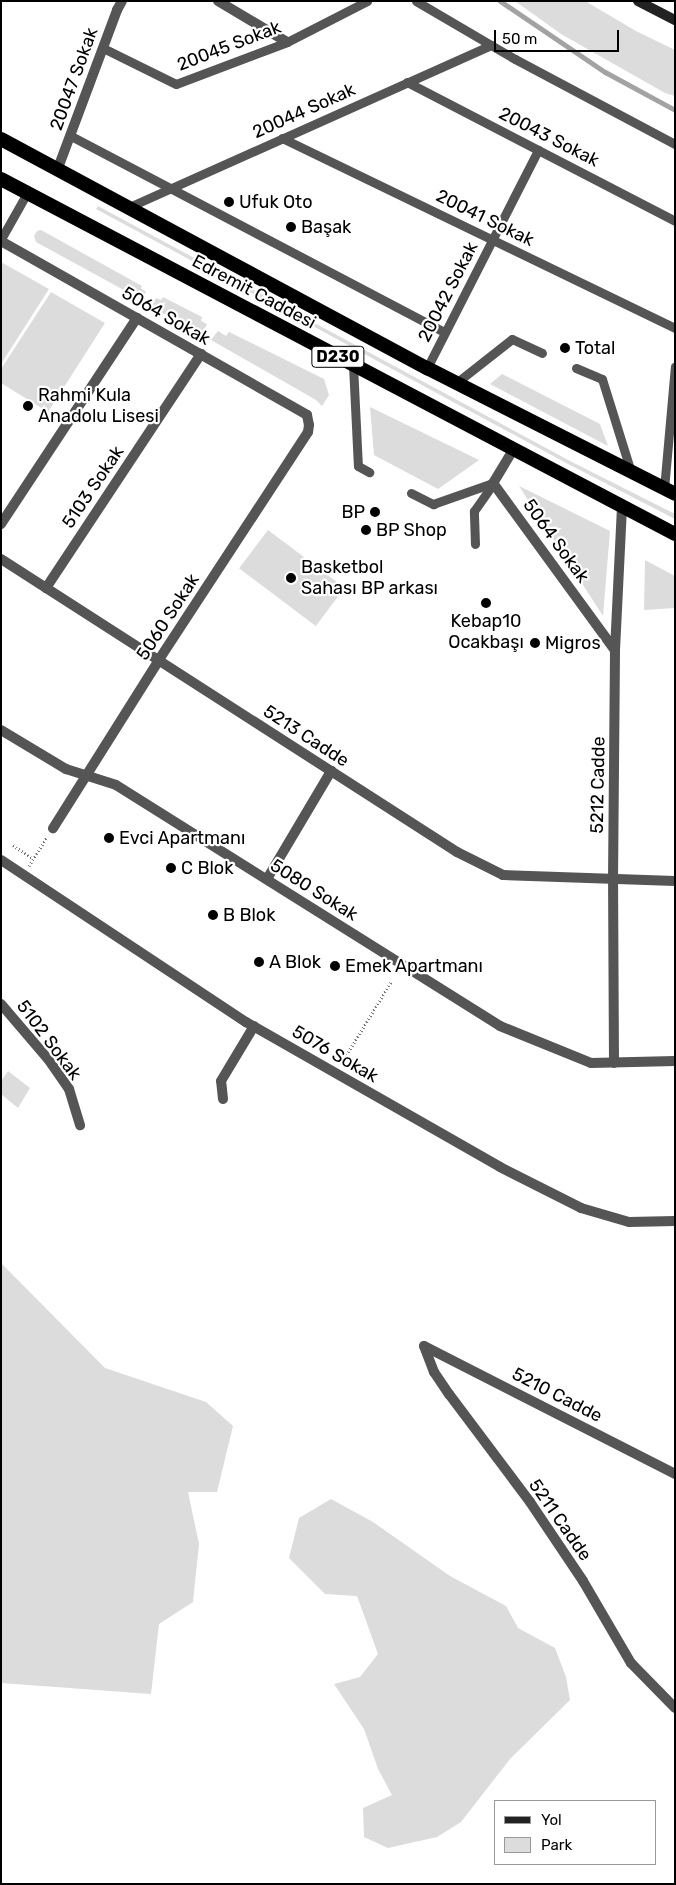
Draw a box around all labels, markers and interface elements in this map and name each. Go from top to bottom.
street label: 20045 Sokak [174,16,284,76]
scale bar [496,20,621,52]
street label: 20047 Sokak [45,25,103,133]
text: 50 m [502,30,537,48]
street label: 20044 Sokak [249,79,359,143]
street label: 20043 Sokak [495,102,603,172]
street label: 20041 Sokak [433,185,537,251]
place label: Ufuk Oto [239,191,313,213]
marker: Ufuk Oto [223,196,235,208]
place label: Başak [301,216,351,238]
marker: Başak [285,221,297,233]
street label: 20042 Sokak [414,238,482,346]
street label: Edremit Caddesi [188,250,320,334]
street label: 5064 Sokak [118,282,214,350]
place label: Total [575,337,615,359]
marker: Total [559,342,571,354]
road number: D230 [310,344,366,371]
place label: Rahmi Kula Anadolu Lisesi [38,385,159,428]
marker: Rahmi Kula Anadolu Lisesi [22,400,34,412]
street label: 5103 Sokak [58,442,128,532]
street label: 5064 Sokak [518,495,594,587]
place label: BP [341,501,365,523]
marker: BP [369,506,381,518]
place label: BP Shop [376,519,447,541]
marker: BP Shop [360,524,372,536]
place label: Basketbol Sahası BP arkası [301,557,438,600]
street label: 5060 Sokak [132,570,204,664]
marker: Basketbol Sahası BP arkası [285,572,297,584]
marker: Kebap10 Ocakbaşı [480,597,492,609]
place label: Kebap10 Ocakbaşı [448,611,524,654]
place label: Migros [545,632,601,654]
marker: Migros [529,637,541,649]
street label: 5213 Cadde [259,700,353,772]
street label: 5212 Cadde [586,736,610,834]
place label: Evci Apartmanı [119,827,246,849]
marker: Evci Apartmanı [103,832,115,844]
street label: 5080 Sokak [266,855,362,925]
place label: C Blok [181,857,233,879]
marker: C Blok [165,862,177,874]
place label: B Blok [223,904,275,926]
marker: B Blok [207,909,219,921]
place label: A Blok [269,951,321,973]
place label: Emek Apartmanı [345,955,483,977]
marker: A Blok [253,956,265,968]
marker: Emek Apartmanı [329,960,341,972]
street label: 5102 Sokak [12,996,86,1084]
street label: 5076 Sokak [288,1021,382,1087]
street label: 5210 Cadde [508,1363,606,1427]
street label: 5211 Cadde [524,1475,596,1565]
legend [493,1800,656,1865]
text: Yol [541,1811,562,1829]
text: Park [541,1836,572,1854]

